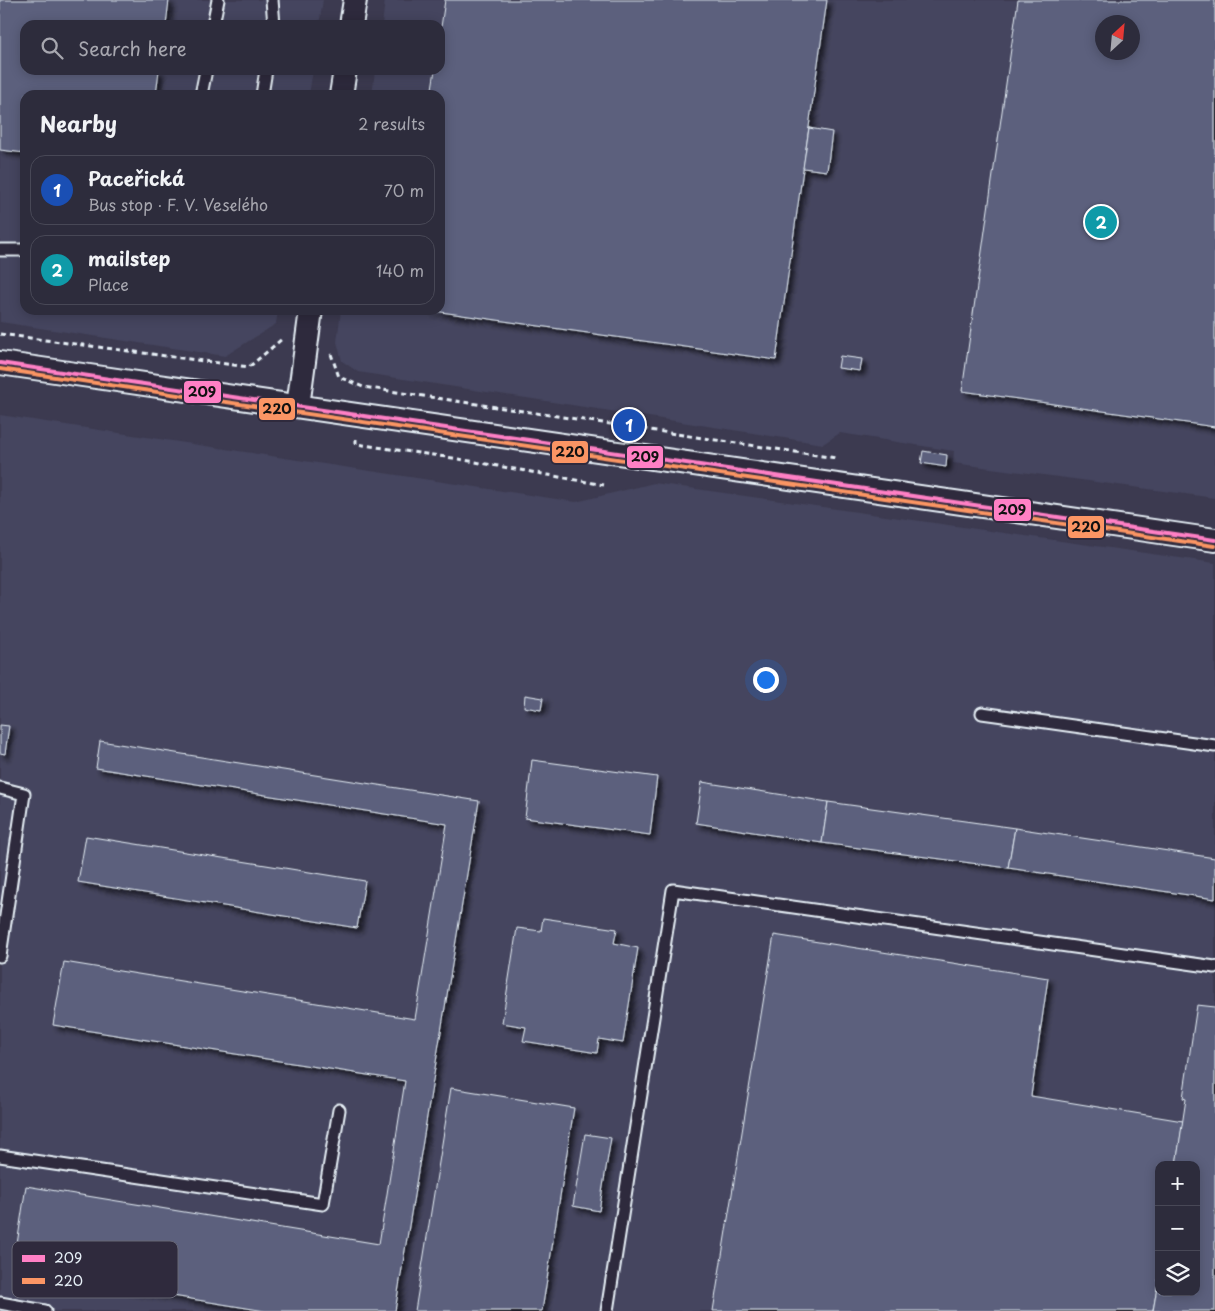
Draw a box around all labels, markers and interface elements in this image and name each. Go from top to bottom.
north arrow [1095,15,1140,60]
search box [20,20,445,75]
icon: search [38,34,66,62]
text: Search here [78,34,187,62]
text: Nearby [40,107,117,139]
text: 2 results [358,111,425,135]
text: Paceřická [88,164,185,192]
text: 1 [53,178,61,202]
text: 70 m [384,178,424,202]
text: Bus stop · F. V. Veselého [88,192,268,216]
pin: 2 [1085,203,1117,241]
text: mailstep [88,244,170,272]
text: 2 [51,258,63,282]
text: 140 m [376,258,424,282]
text: Place [88,272,129,296]
line badge: 209 [183,380,222,404]
text: 209 [188,381,216,402]
line badge: 220 [258,397,296,421]
text: 220 [262,398,292,419]
pin: 1 [613,406,645,444]
line badge: 220 [551,440,589,464]
text: 220 [555,441,585,462]
line badge: 209 [626,445,664,469]
text: 209 [631,446,659,467]
line badge: 209 [993,498,1032,522]
text: 209 [998,499,1026,520]
line badge: 220 [1067,515,1105,539]
text: 220 [1071,516,1101,537]
your location [753,667,779,693]
map controls [1155,1161,1200,1296]
button: + [1155,1161,1200,1206]
button: − [1155,1206,1200,1251]
legend [12,1241,178,1298]
text: 209 [54,1247,82,1268]
button: layers [1155,1251,1200,1296]
text: 220 [54,1270,83,1291]

